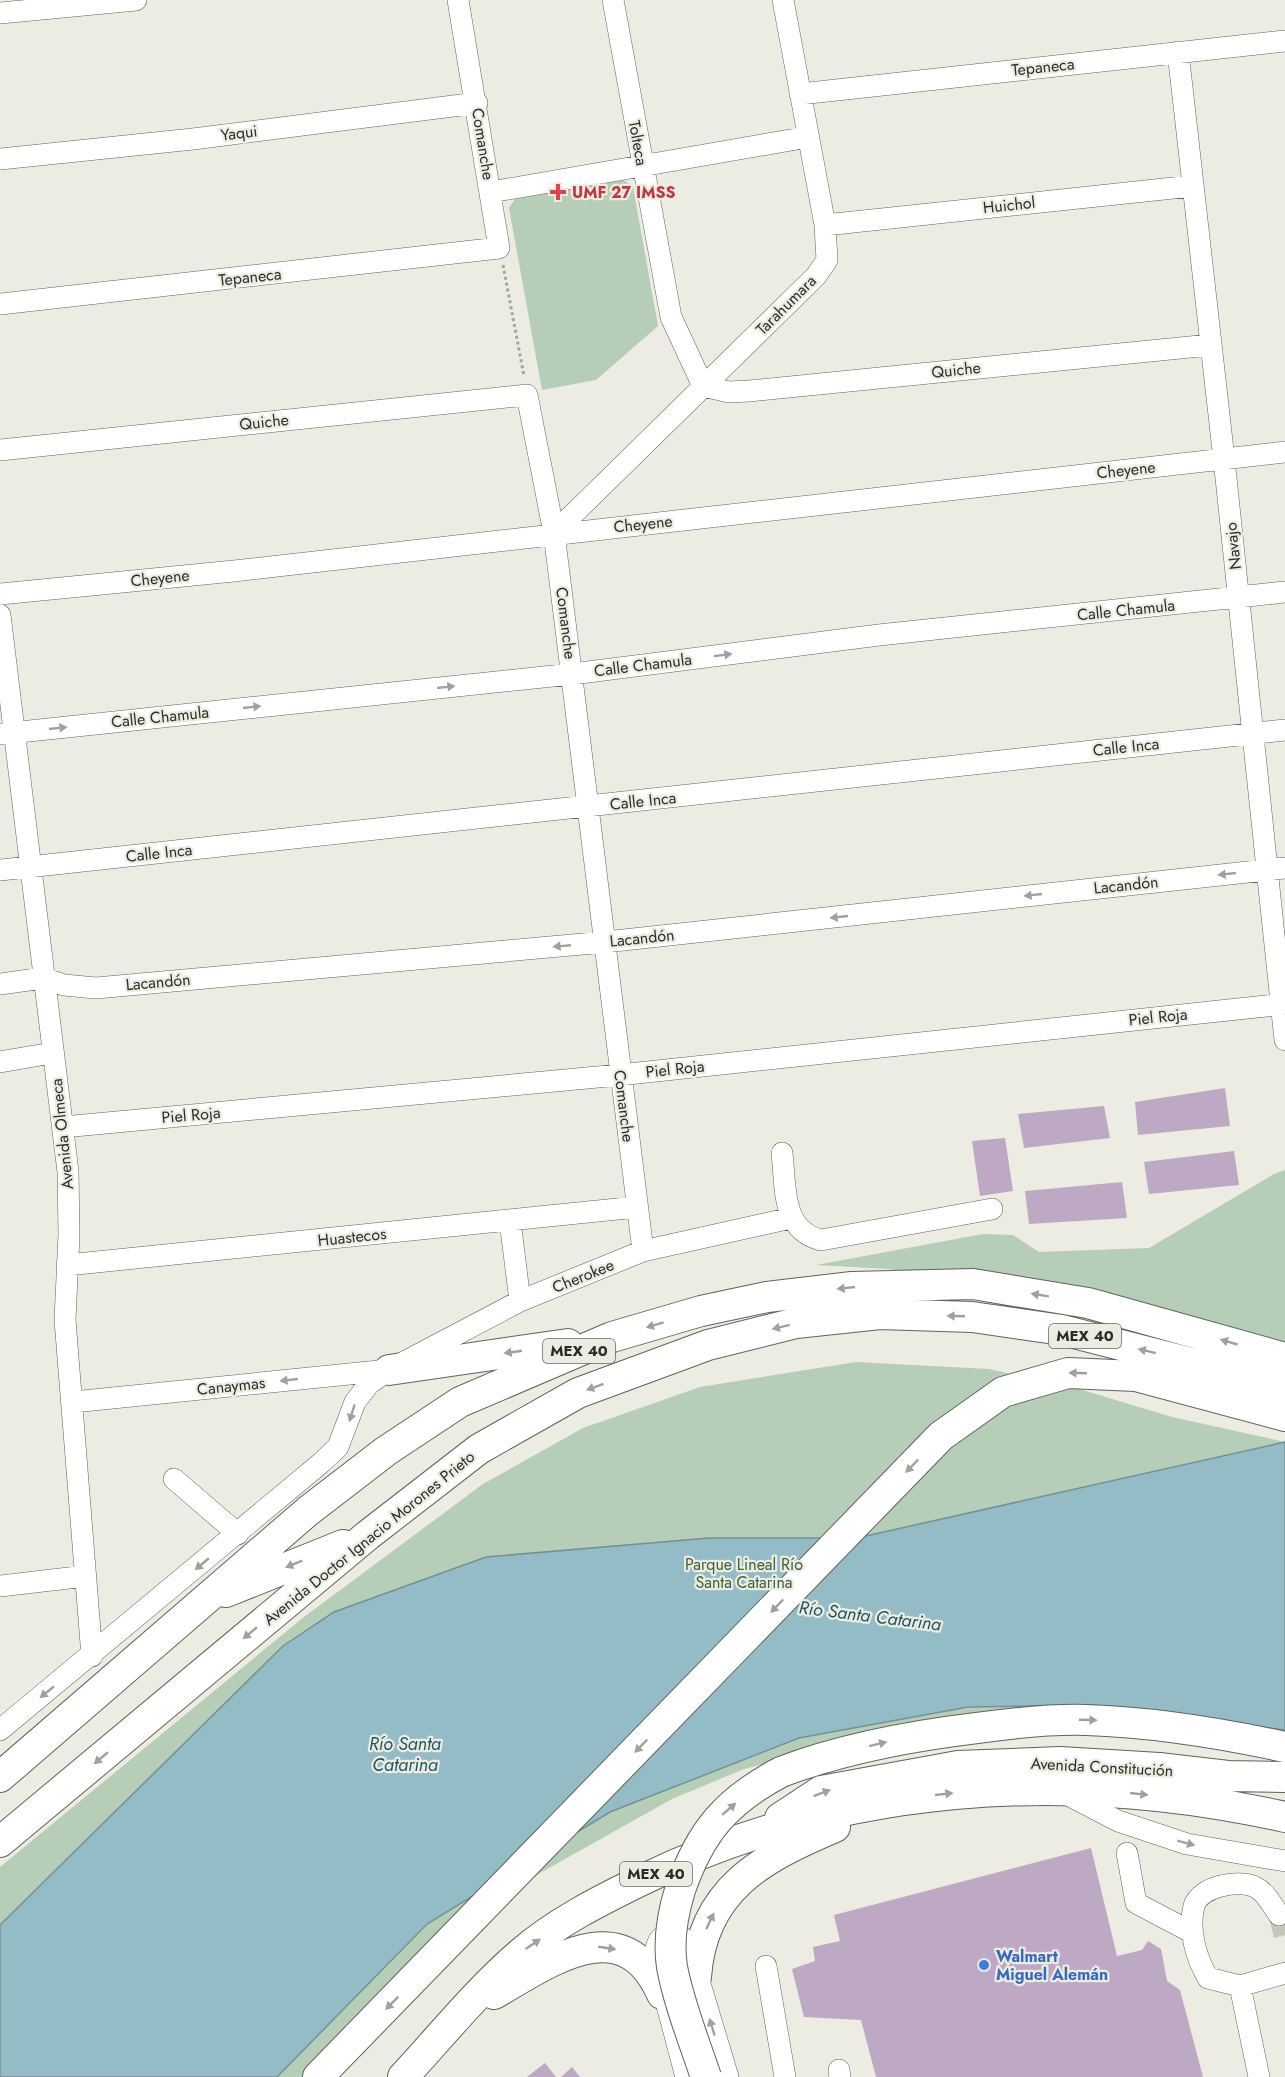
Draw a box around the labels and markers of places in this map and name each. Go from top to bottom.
place label: UMF 27 IMSS [572,181,675,204]
marker: UMF 27 IMSS [549,183,567,201]
place label: Walmart Miguel Alemán [996,1945,1108,1986]
marker: Walmart Miguel Alemán [977,1958,991,1972]

